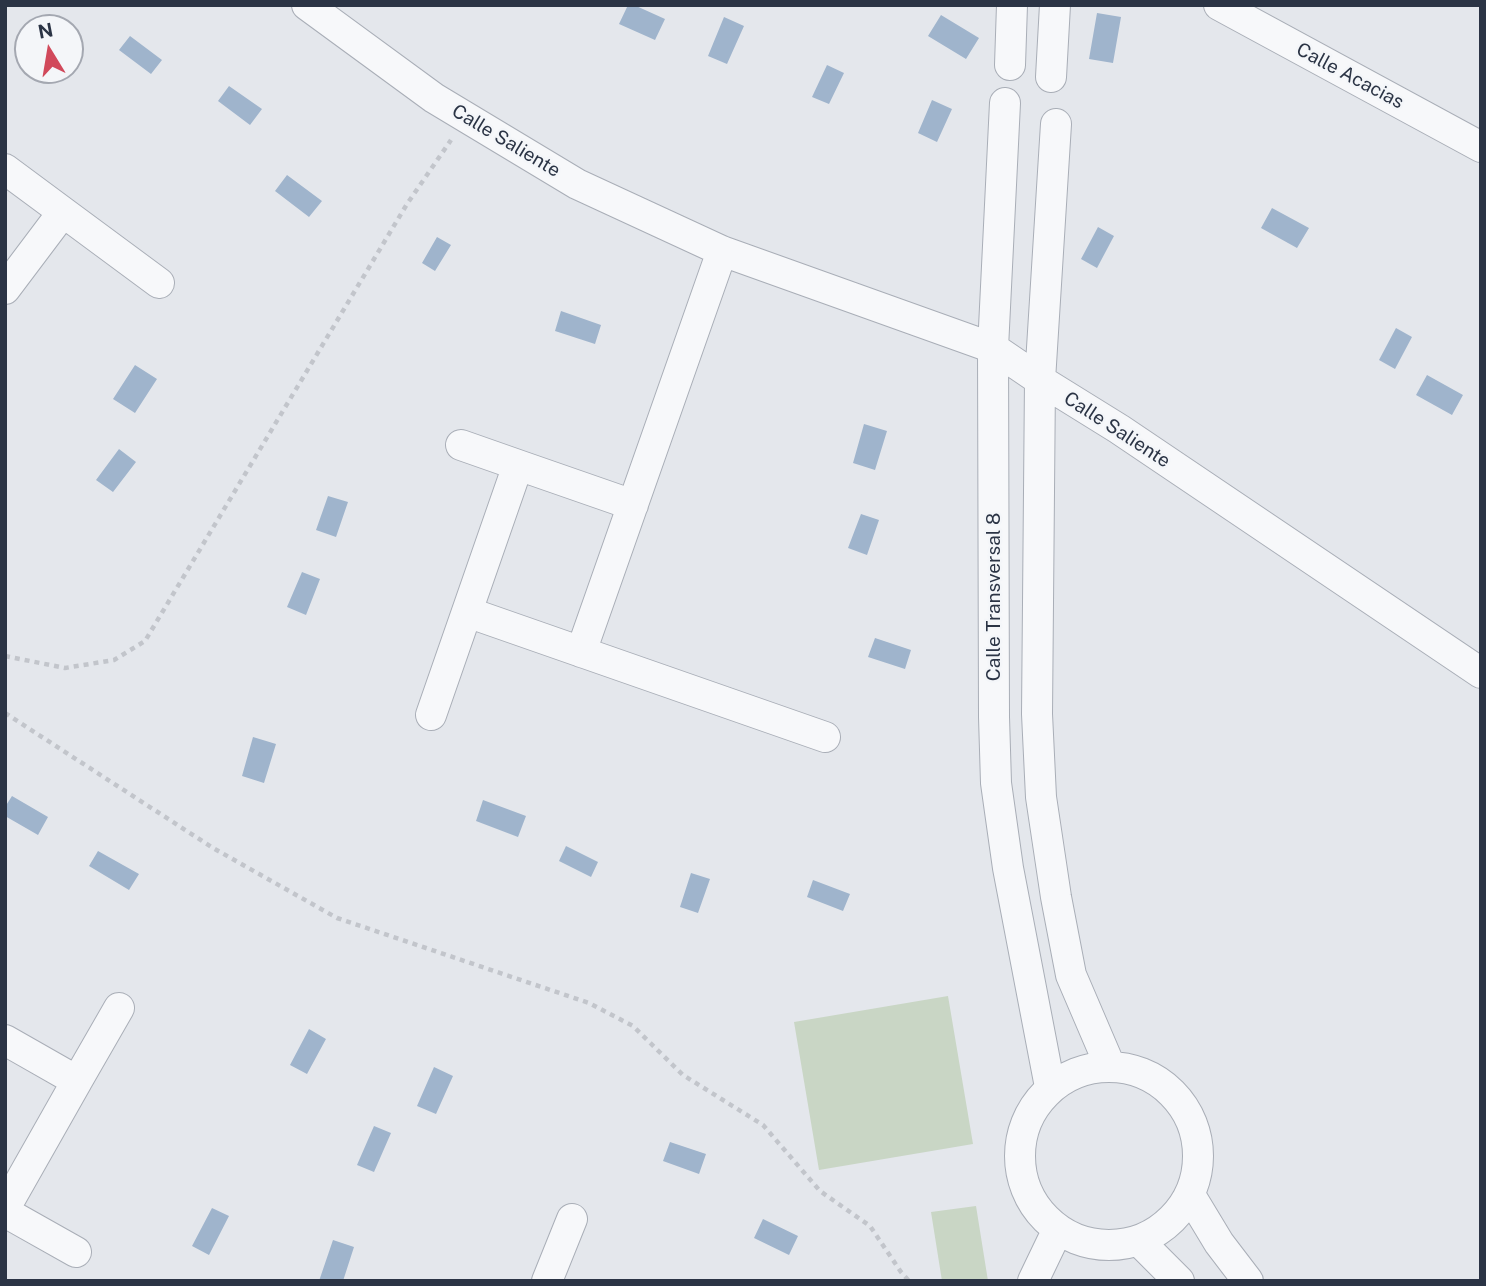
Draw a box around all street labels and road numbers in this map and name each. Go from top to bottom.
street label: Calle Acacias [1292,38,1408,114]
street label: Calle Saliente [448,100,564,182]
street label: Calle Saliente [1059,387,1175,473]
street label: Calle Transversal 8 [983,513,1005,681]

